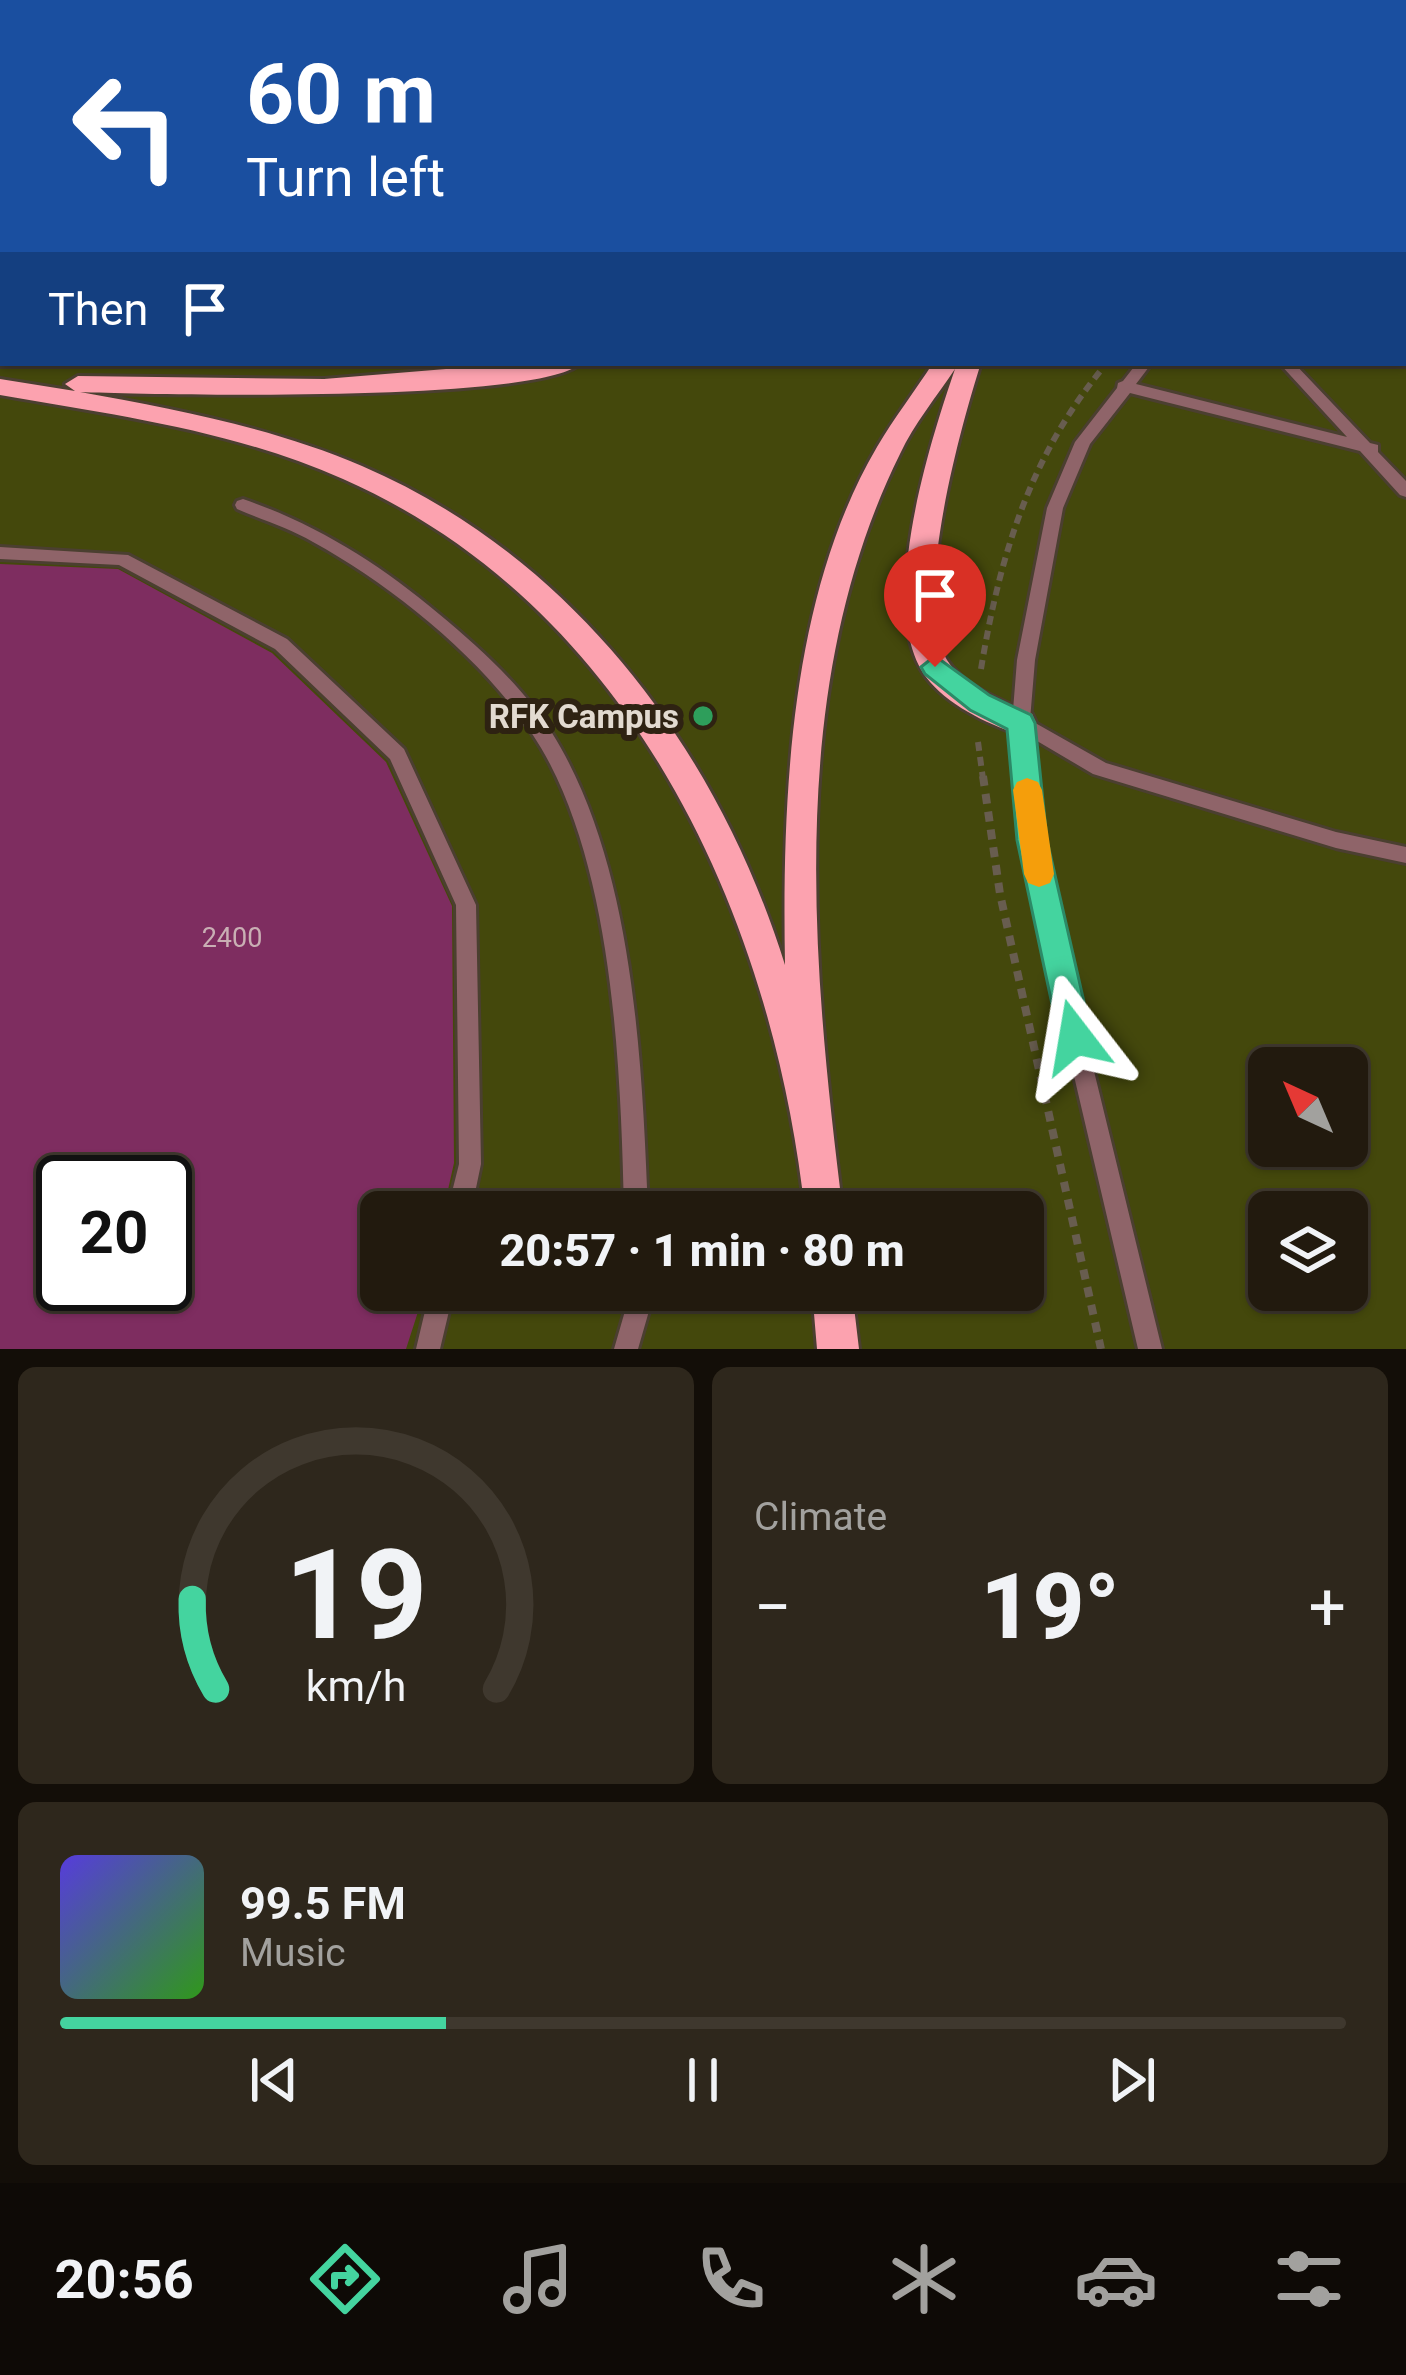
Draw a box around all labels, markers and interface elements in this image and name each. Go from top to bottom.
text: 60 m [246,45,436,144]
icon: left [48,48,204,204]
text: Turn left [246,146,445,209]
icon: arrive [172,276,238,342]
text: Then [48,283,148,336]
pin [884,544,986,667]
icon: arrive [902,562,968,628]
place label: RFK Campus [489,697,679,736]
marker: RFK Campus [690,703,716,729]
house number: 2400 [202,922,262,954]
position arrow [1012,974,1138,1100]
north arrow [1248,1047,1368,1167]
map controls [1248,1047,1368,1311]
speed limit sign: 20 [36,1155,192,1311]
button: layers [1248,1191,1368,1311]
text: 20:57 · 1 min · 80 m [499,1224,905,1277]
text: Climate [754,1494,887,1540]
text: 19 [284,1522,428,1668]
text: 19° [981,1555,1120,1660]
text: − [754,1569,792,1646]
text: + [1309,1569,1346,1646]
text: km/h [306,1660,406,1710]
text: 99.5 FM [240,1877,406,1930]
text: Music [240,1930,346,1976]
icon: previous [241,2047,307,2113]
icon: pause [670,2047,736,2113]
icon: next [1099,2047,1165,2113]
icon: directions [303,2237,387,2321]
icon: music [496,2237,580,2321]
icon: phone [689,2237,773,2321]
icon: climate [882,2237,966,2321]
icon: car [1074,2237,1158,2321]
icon: filters [1267,2237,1351,2321]
text: 20:56 [54,2248,194,2311]

